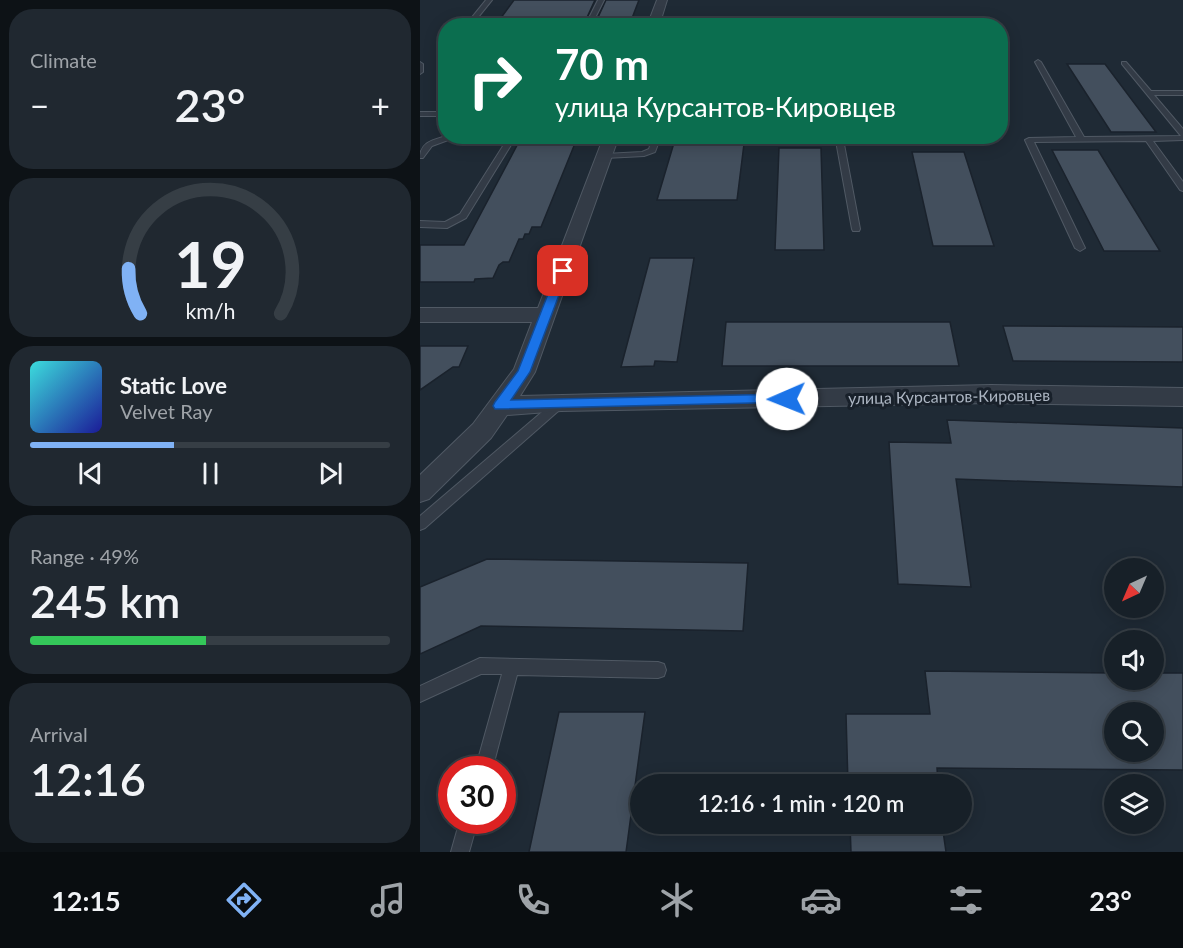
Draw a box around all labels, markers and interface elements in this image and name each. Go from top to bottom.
text: 70 m [555,39,649,89]
icon: right [456,42,534,120]
text: Climate [30,48,97,72]
text: 23° [175,78,245,132]
text: − [30,85,49,125]
text: + [371,85,390,125]
text: улица Курсантов-Кировцев [555,90,896,123]
text: 19 [174,227,246,302]
pin [537,245,588,296]
icon: arrive [546,254,579,287]
text: km/h [185,299,235,325]
position arrow [755,367,819,431]
text: Static Love [120,372,227,399]
street label: улица Курсантов-Кировцев [848,385,1050,407]
text: Velvet Ray [120,399,213,423]
icon: previous [74,457,107,490]
icon: pause [194,457,227,490]
icon: next [314,457,347,490]
text: Range · 49% [30,544,139,568]
north arrow [1104,558,1164,618]
map controls [1104,558,1164,834]
text: 245 km [30,574,180,628]
button: sound [1104,630,1164,690]
button: search [1104,702,1164,762]
text: Arrival [30,722,88,746]
text: 12:16 [30,752,146,806]
speed limit sign: 30 [438,756,516,834]
button: layers [1104,774,1164,834]
text: 12:16 · 1 min · 120 m [698,790,904,817]
icon: directions [223,879,265,921]
icon: music [367,879,409,921]
icon: phone [512,879,554,921]
icon: climate [656,879,698,921]
icon: car [800,879,842,921]
icon: filters [945,879,987,921]
text: 12:15 [51,884,121,917]
text: 23° [1089,884,1132,917]

